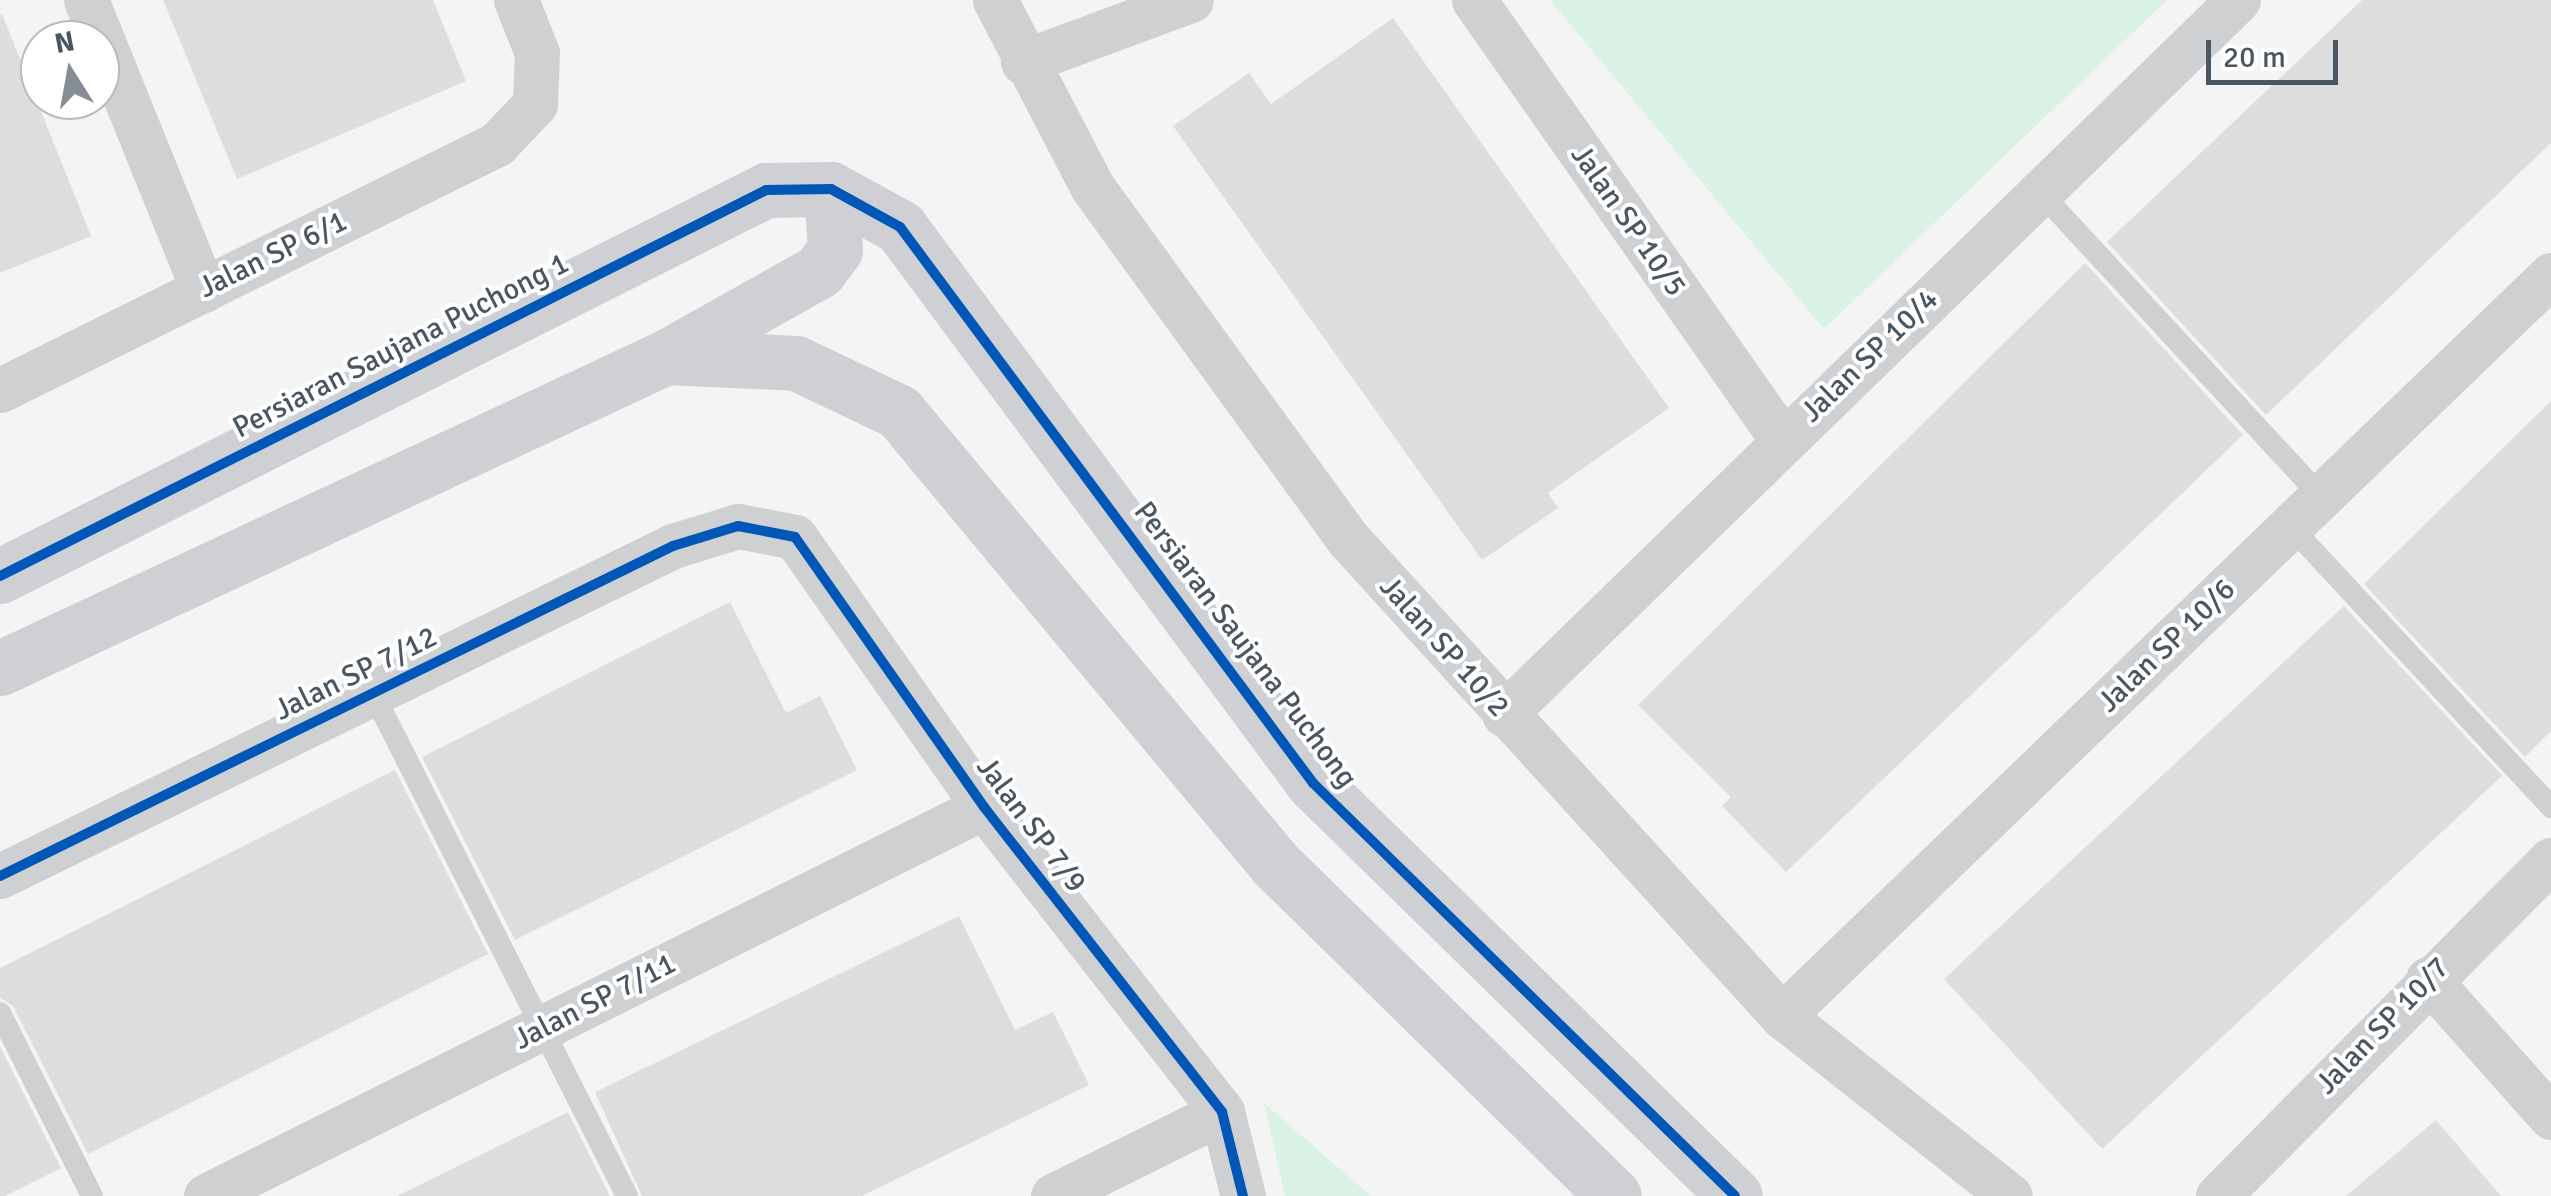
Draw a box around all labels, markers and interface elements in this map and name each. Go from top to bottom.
north arrow [20,20,120,120]
scale bar [2211,20,2344,82]
text: N [52,24,77,61]
text: 20 m [2223,39,2286,76]
street label: Jalan SP 10/5 [1563,138,1693,304]
street label: Jalan SP 6/1 [193,204,353,306]
street label: Persiaran Saujana Puchong 1 [227,246,575,446]
street label: Jalan SP 10/4 [1794,282,1946,430]
street label: Persiaran Saujana Puchong [1126,495,1364,795]
street label: Jalan SP 10/2 [1372,569,1516,725]
street label: Jalan SP 10/6 [2091,572,2243,720]
street label: Jalan SP 7/12 [269,619,443,729]
street label: Jalan SP 7/9 [968,750,1094,900]
street label: Jalan SP 7/11 [508,946,682,1058]
street label: Jalan SP 10/7 [2309,950,2457,1102]

